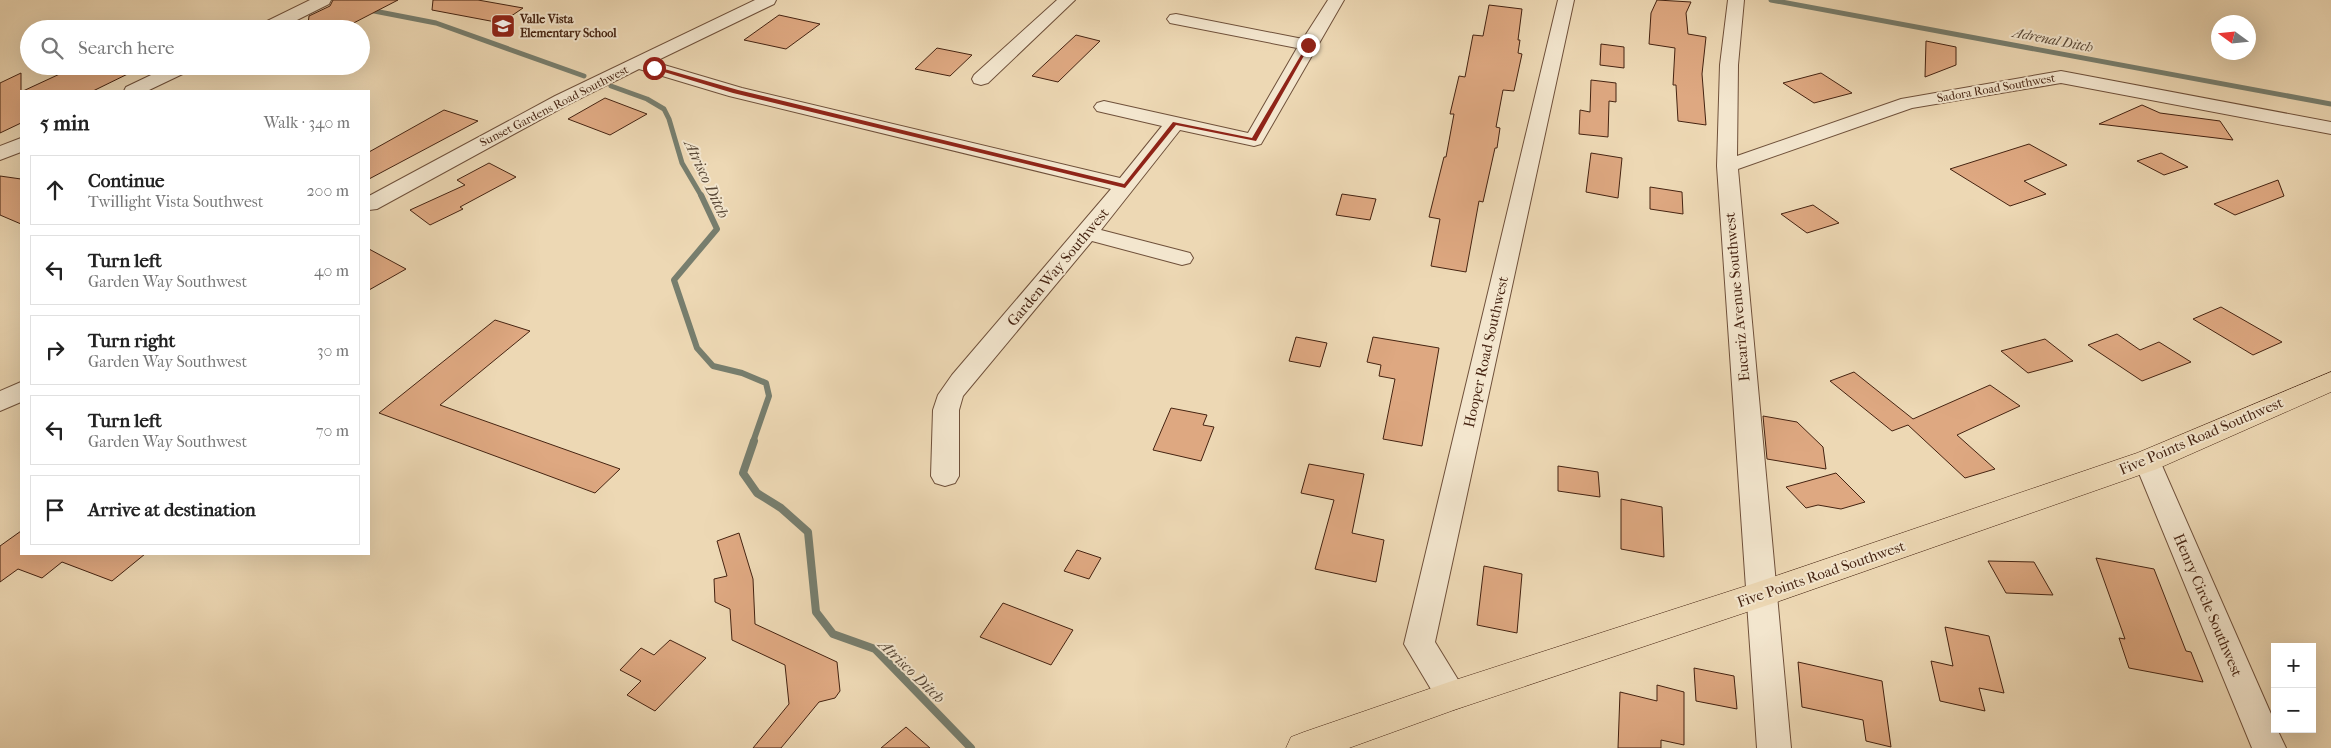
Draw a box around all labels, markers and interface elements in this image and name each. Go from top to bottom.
place label: Valle Vista Elementary School [519,12,617,41]
school or university icon: Valle Vista Elementary School [490,13,516,39]
north arrow [2211,15,2256,60]
search box [20,20,370,75]
water label: Adrenal Ditch [2010,24,2094,56]
icon: search [38,34,66,62]
route end [1297,34,1320,57]
text: Search here [78,37,174,59]
route start [643,57,666,80]
street label: Sunset Gardens Road Southwest [477,62,631,150]
street label: Sadora Road Southwest [1936,71,2057,105]
text: 5 min [40,111,89,135]
text: Walk · 340 m [264,113,350,132]
water label: Atrisco Ditch [680,135,733,221]
text: Continue [88,170,164,192]
icon: ahead [41,176,69,204]
text: 200 m [306,181,349,200]
text: Twillight Vista Southwest [88,192,263,211]
street label: Garden Way Southwest [1003,204,1113,330]
street label: Eucariz Avenue Southwest [1721,211,1753,382]
text: Turn left [88,250,162,272]
icon: left [41,256,69,284]
text: 40 m [314,261,349,280]
text: Garden Way Southwest [88,272,247,291]
street label: Hooper Road Southwest [1460,274,1512,430]
text: Turn right [88,330,175,352]
icon: right [41,336,69,364]
text: 30 m [317,341,349,360]
text: Garden Way Southwest [88,352,247,371]
street label: Five Points Road Southwest [2116,393,2286,479]
text: Turn left [88,410,162,432]
icon: left [41,416,69,444]
text: 70 m [316,421,349,440]
text: Garden Way Southwest [88,432,247,451]
icon: arrive [41,496,69,524]
text: Arrive at destination [88,499,256,521]
street label: Henry Circle Southwest [2170,531,2247,680]
street label: Five Points Road Southwest [1735,537,1908,611]
water label: Atrisco Ditch [874,634,949,707]
map controls [2271,643,2316,733]
button: + [2271,643,2316,688]
button: − [2271,688,2316,733]

